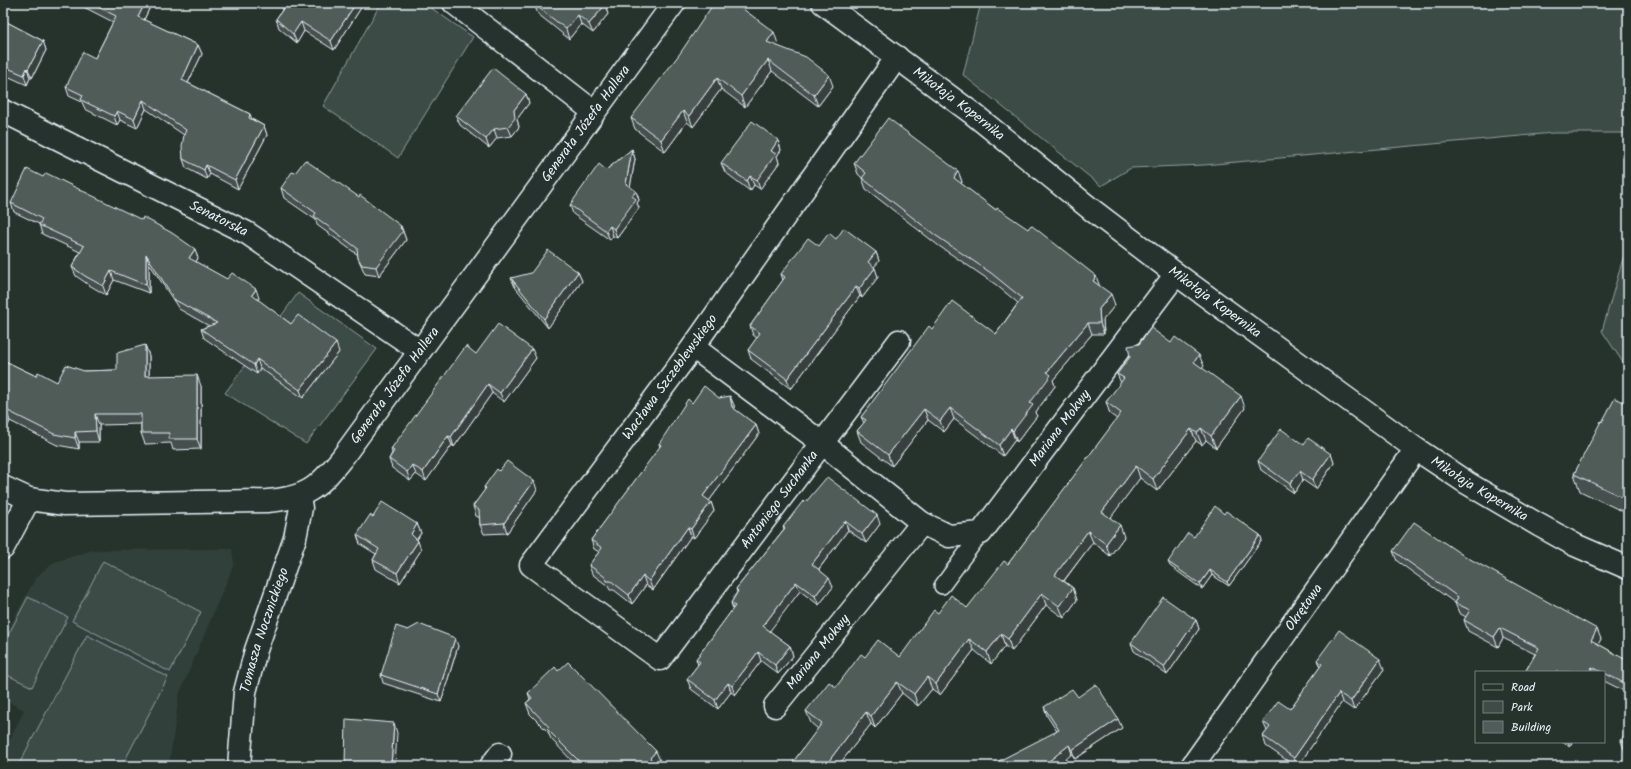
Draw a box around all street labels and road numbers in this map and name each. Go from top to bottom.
street label: Generała Józefa Hallera [536,61,636,187]
street label: Mikołaja Kopernika [908,62,1009,146]
street label: Senatorska [185,195,252,243]
street label: Mikołaja Kopernika [1163,261,1266,344]
street label: Wacława Szczeblewskiego [617,309,723,445]
street label: Generała Józefa Hallera [345,322,445,449]
street label: Mariana Mokwy [1023,385,1096,472]
street label: Antoniego Suchanka [735,446,824,554]
street label: Mikołaja Kopernika [1426,451,1532,527]
street label: Tomasza Nocznickiego [234,565,295,695]
street label: Okrętowa [1279,579,1328,636]
street label: Mariana Mokwy [781,609,856,695]

